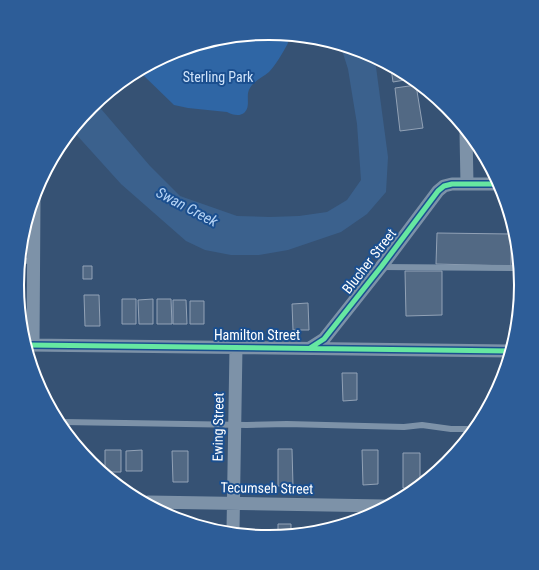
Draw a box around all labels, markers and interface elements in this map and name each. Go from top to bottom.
park label: Sterling Park [183,69,254,85]
water label: Swan Creek [153,183,221,231]
street label: Blucher Street [339,225,399,297]
street label: Hamilton Street [214,327,300,343]
street label: Ewing Street [209,392,227,462]
street label: Tecumseh Street [221,479,313,497]

